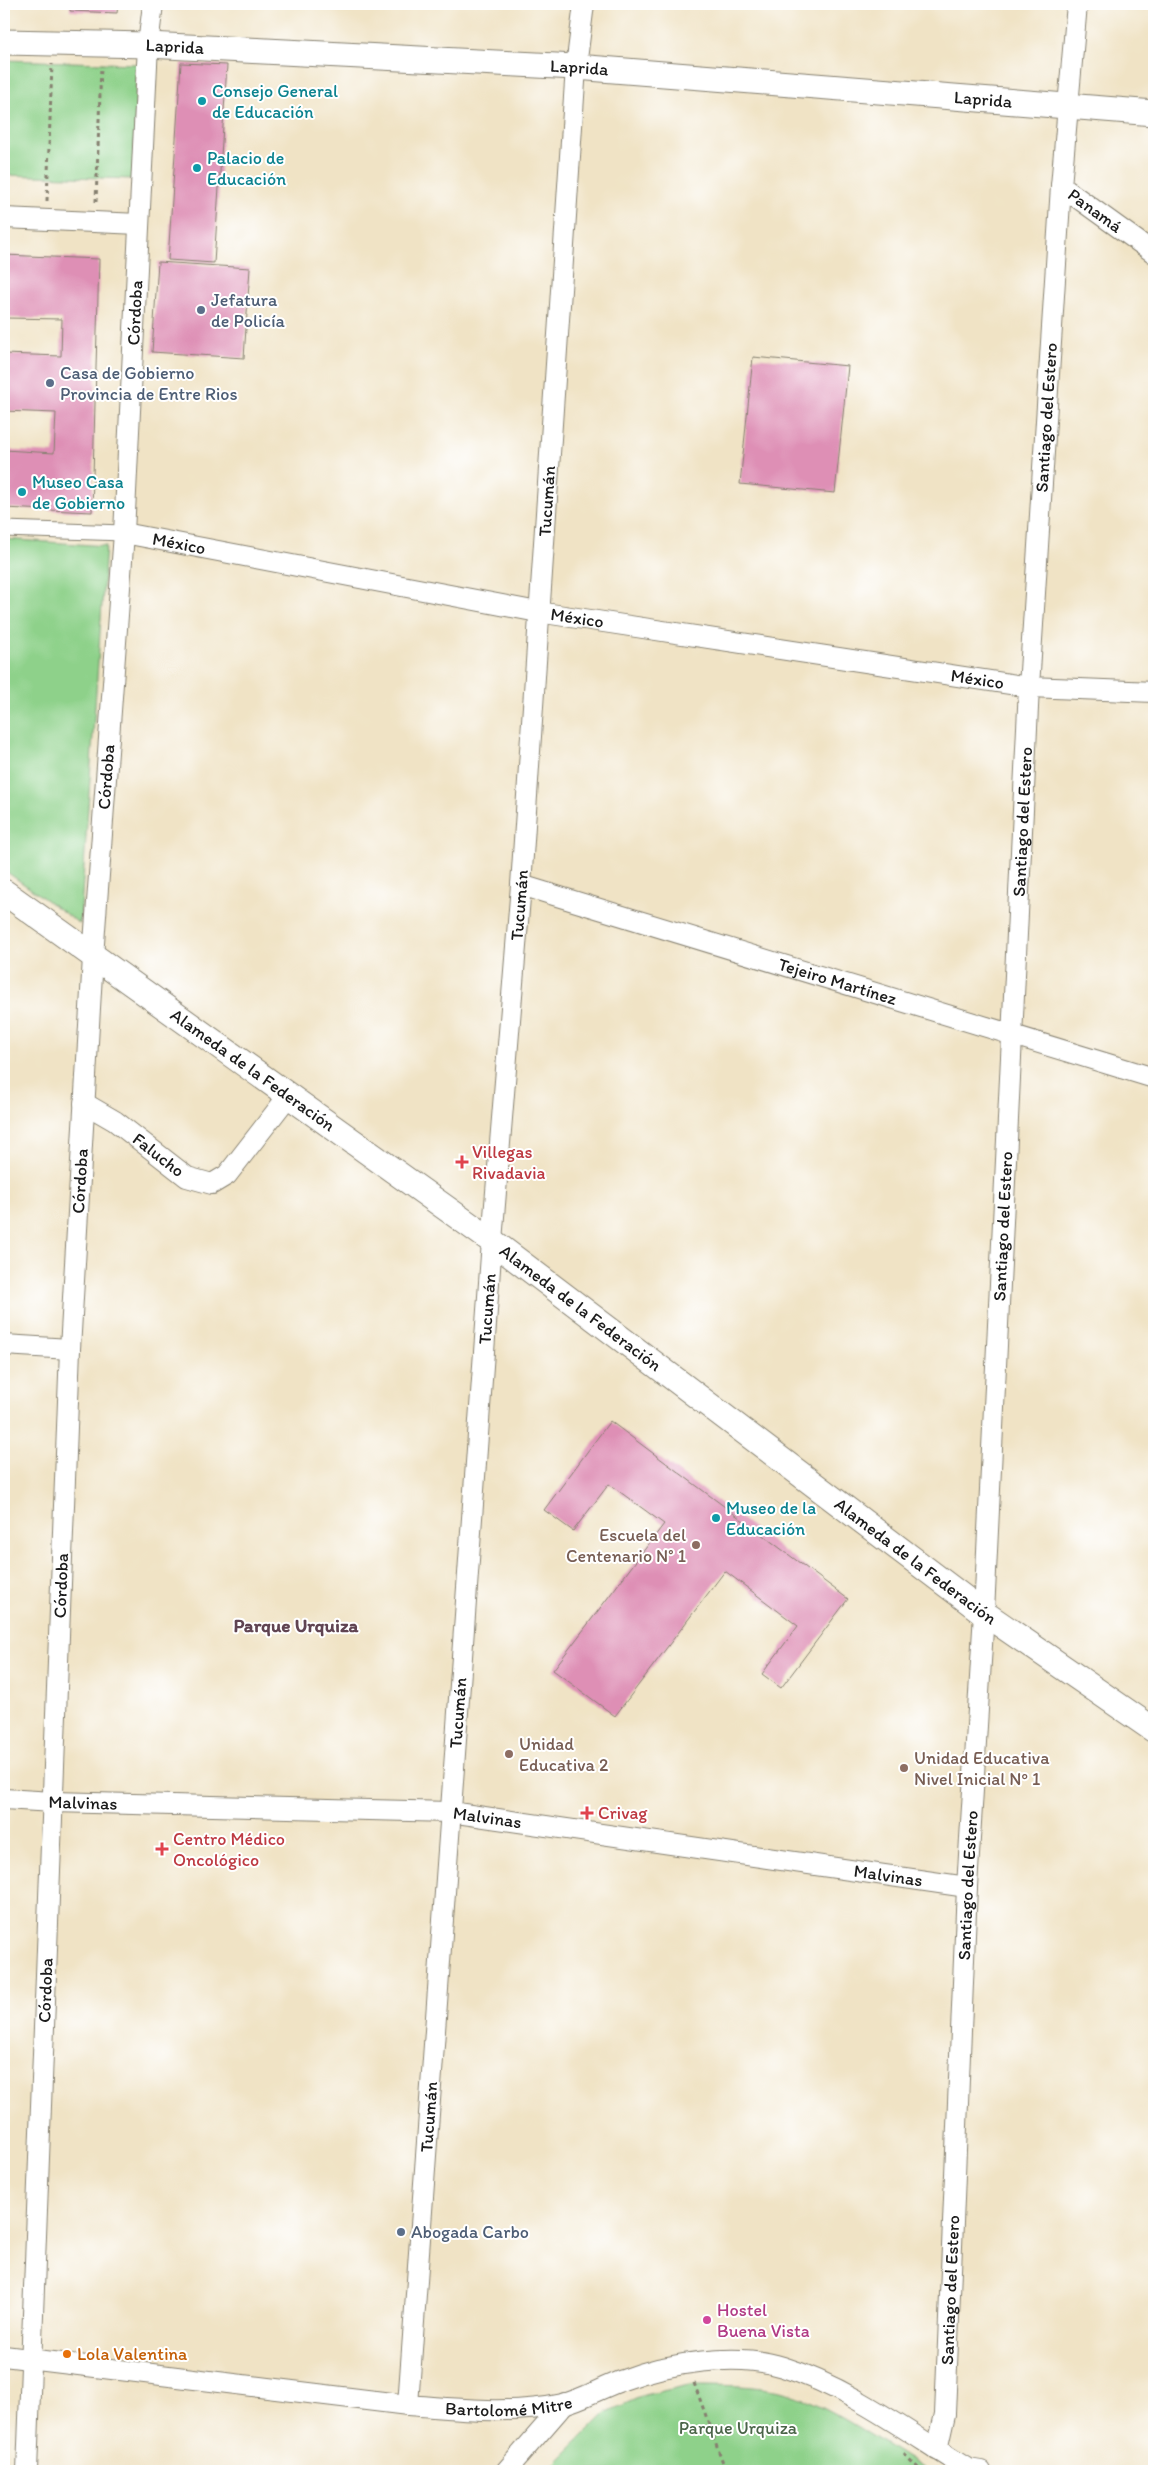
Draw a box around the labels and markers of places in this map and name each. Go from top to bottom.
place label: Consejo General de Educación [212,80,338,123]
marker: Consejo General de Educación [196,95,208,107]
place label: Palacio de Educación [207,147,286,190]
marker: Palacio de Educación [191,162,203,174]
place label: Jefatura de Policía [211,289,286,332]
marker: Jefatura de Policía [195,304,207,316]
place label: Casa de Gobierno Provincia de Entre Rios [60,362,238,405]
marker: Casa de Gobierno Provincia de Entre Rios [44,377,56,389]
place label: Museo Casa de Gobierno [32,471,125,514]
marker: Museo Casa de Gobierno [16,486,28,498]
place label: Villegas Rivadavia [472,1141,546,1184]
marker: Villegas Rivadavia [456,1156,468,1168]
place label: Museo de la Educación [726,1497,816,1540]
marker: Museo de la Educación [710,1512,722,1524]
place label: Escuela del Centenario N° 1 [566,1524,686,1567]
marker: Escuela del Centenario N° 1 [690,1539,702,1551]
place label: Unidad Educativa 2 [519,1733,609,1776]
place label: Unidad Educativa Nivel Inicial Nº 1 [914,1747,1050,1790]
marker: Unidad Educativa 2 [503,1748,515,1760]
marker: Unidad Educativa Nivel Inicial Nº 1 [898,1762,910,1774]
place label: Crivag [598,1802,648,1824]
marker: Crivag [580,1806,594,1820]
place label: Centro Médico Oncológico [173,1828,285,1871]
marker: Centro Médico Oncológico [155,1842,169,1856]
place label: Abogada Carbo [411,2221,529,2243]
marker: Abogada Carbo [395,2226,407,2238]
place label: Hostel Buena Vista [717,2299,810,2342]
marker: Hostel Buena Vista [701,2314,713,2326]
place label: Lola Valentina [77,2343,188,2365]
marker: Lola Valentina [61,2348,73,2360]

